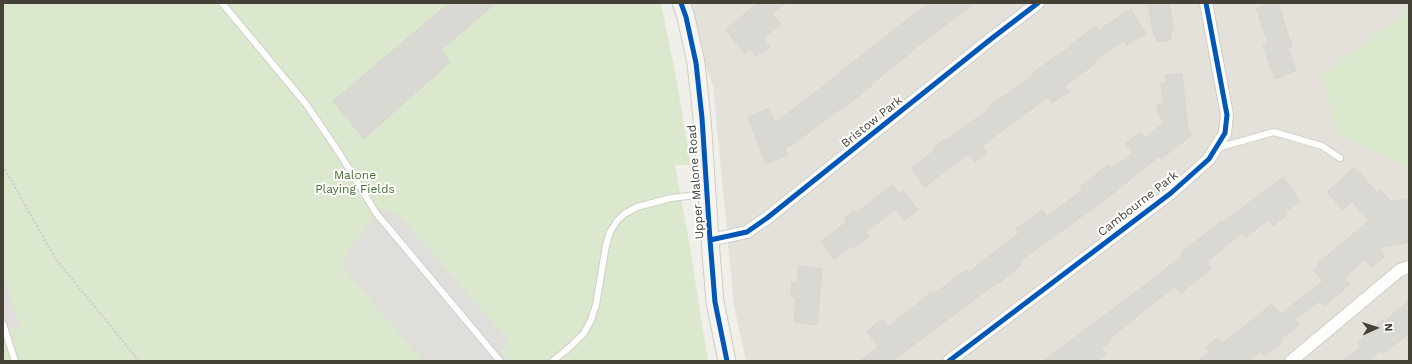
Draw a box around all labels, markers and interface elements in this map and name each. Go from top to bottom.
street label: Bristow Park [839,93,905,151]
street label: Upper Malone Road [685,124,707,240]
park label: Malone Playing Fields [315,168,395,196]
street label: Cambourne Park [1095,168,1181,240]
north arrow [1356,308,1396,348]
text: N [1382,323,1395,332]

